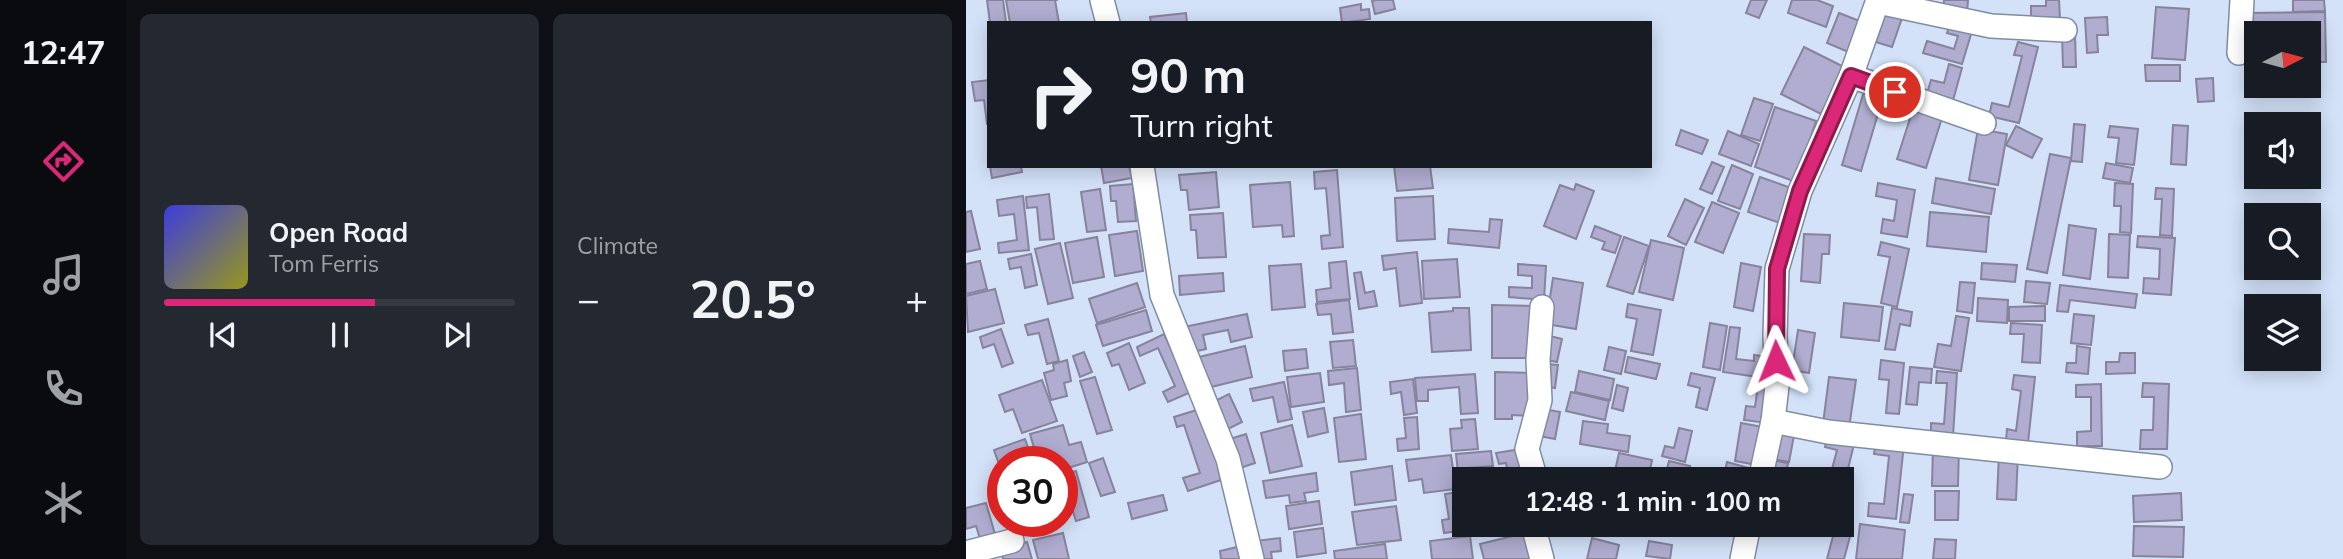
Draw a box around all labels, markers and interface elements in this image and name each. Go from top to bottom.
north arrow [2244,21,2320,98]
map controls [2244,21,2321,371]
text: 12:47 [21,32,105,72]
text: 90 m [1130,44,1246,105]
icon: right [1015,49,1106,140]
pin [1865,62,1925,122]
icon: arrive [1876,73,1914,111]
text: Turn right [1130,105,1273,145]
button: sound [2244,112,2321,189]
icon: directions [39,137,88,186]
button: search [2244,203,2321,280]
text: Open Road [269,216,408,249]
text: Climate [577,231,658,260]
text: Tom Ferris [269,249,379,278]
icon: music [39,250,88,299]
text: 20.5° [689,266,816,331]
text: − [577,275,600,323]
text: + [905,275,928,323]
button: layers [2244,294,2321,371]
icon: previous [204,316,242,354]
icon: pause [321,316,359,354]
icon: next [438,316,476,354]
position arrow [1739,324,1813,398]
icon: phone [39,364,88,413]
speed limit sign: 30 [987,446,1078,537]
icon: climate [39,478,88,527]
text: 12:48 · 1 min · 100 m [1525,485,1781,518]

